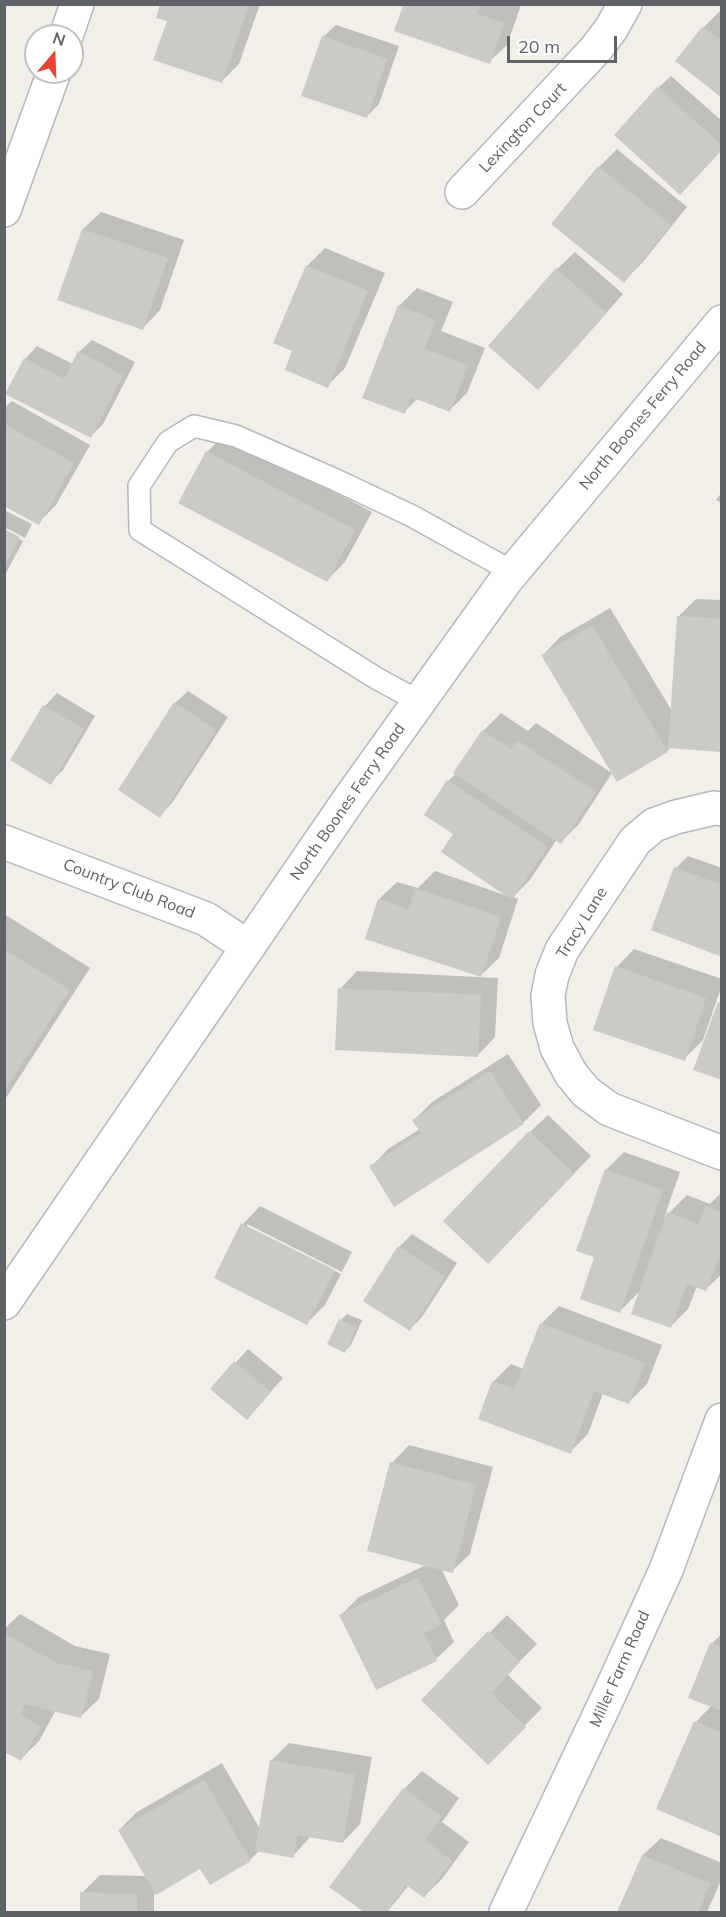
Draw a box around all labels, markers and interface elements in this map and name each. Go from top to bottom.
north arrow [24,24,84,84]
scale bar [510,24,620,62]
text: N [50,27,68,50]
text: 20 m [518,35,560,58]
street label: Lexington Court [475,79,571,177]
street label: North Boones Ferry Road [575,338,711,494]
street label: North Boones Ferry Road [286,720,410,884]
street label: Country Club Road [60,855,198,923]
street label: Tracy Lane [552,884,612,962]
street label: Miller Farm Road [586,1608,654,1730]

